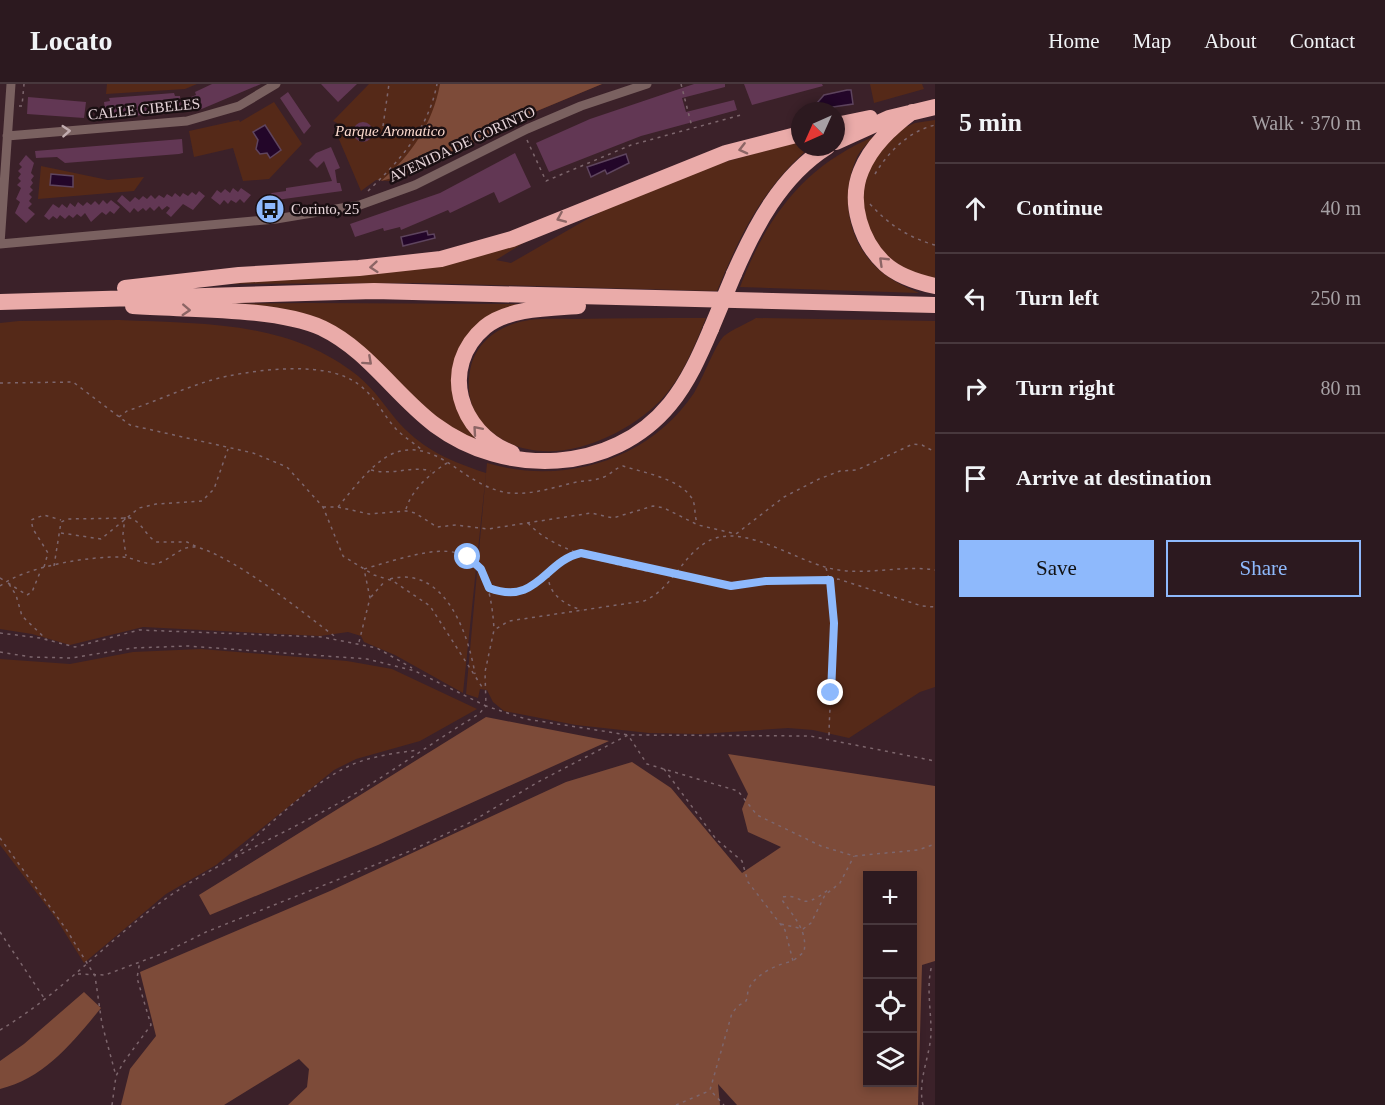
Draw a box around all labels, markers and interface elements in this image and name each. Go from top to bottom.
text: Locato [30,25,112,56]
text: Home [1048,29,1100,53]
text: Map [1133,29,1171,53]
text: About [1204,29,1257,53]
text: Contact [1290,29,1355,53]
street label: CALLE CIBELES [87,95,201,123]
north arrow [791,102,845,156]
street label: AVENIDA DE CORINTO [386,103,538,185]
text: 5 min [959,108,1022,137]
text: Walk · 370 m [1252,112,1361,134]
park label: Parque Aromatico [334,123,445,139]
one-way arrow [61,125,70,138]
one-way arrow [738,141,748,154]
icon: ahead [959,192,992,225]
bus stop icon: Corinto, 25 [254,193,286,225]
text: Continue [1016,195,1103,220]
text: 40 m [1320,197,1361,219]
place label: Corinto, 25 [291,201,359,217]
one-way arrow [557,211,568,223]
one-way arrow [880,257,890,268]
one-way arrow [369,260,378,273]
icon: left [959,282,992,315]
text: Turn left [1016,285,1099,310]
text: 250 m [1310,287,1361,309]
one-way arrow [181,303,190,316]
one-way arrow [361,354,372,365]
icon: right [959,372,992,405]
text: Turn right [1016,375,1115,400]
text: 80 m [1320,377,1361,399]
one-way arrow [473,426,484,437]
icon: arrive [959,462,992,495]
text: Arrive at destination [1016,465,1212,490]
button: Save [959,540,1154,597]
button: Share [1166,540,1361,597]
route start [454,543,480,569]
route end [817,679,843,705]
map controls [863,871,917,1087]
button: + [863,871,917,925]
button: − [863,925,917,979]
button: locate [863,979,917,1033]
button: layers [863,1033,917,1087]

